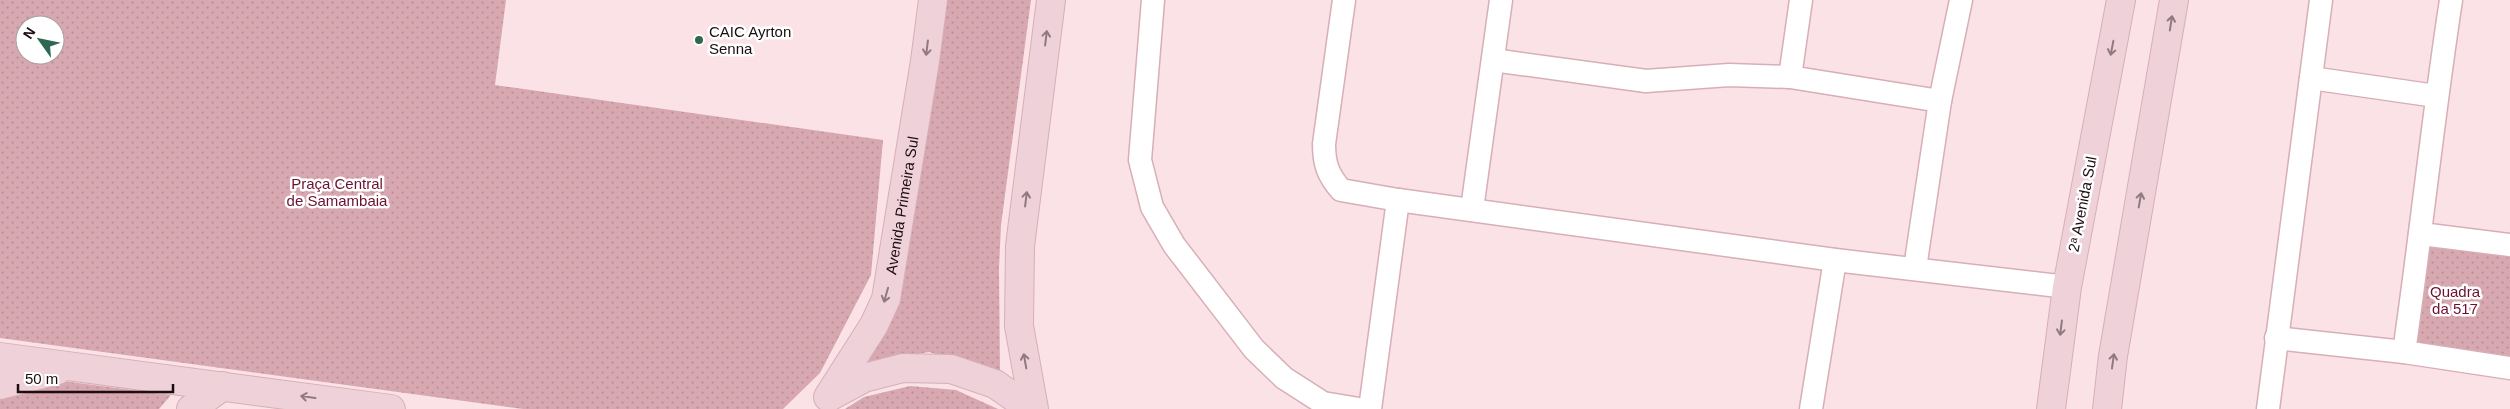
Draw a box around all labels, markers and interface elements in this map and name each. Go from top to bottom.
north arrow [15,15,65,65]
one-way arrow [2166,15,2176,31]
place label: CAIC Ayrton Senna [709,23,791,57]
text: N [20,24,39,42]
one-way arrow [1041,31,1051,47]
marker: CAIC Ayrton Senna [693,34,705,46]
one-way arrow [2107,39,2117,55]
one-way arrow [922,40,932,56]
street label: Avenida Primeira Sul [882,135,921,276]
street label: 2ᵃ Avenida Sul [2064,155,2100,253]
park label: Praça Central de Samambaia [287,175,388,209]
one-way arrow [1021,192,1031,208]
one-way arrow [2135,193,2145,209]
park label: Quadra da 517 [2430,283,2481,317]
one-way arrow [881,287,890,303]
one-way arrow [2056,320,2066,336]
one-way arrow [1020,353,1029,369]
one-way arrow [2108,353,2118,369]
scale bar [18,362,172,394]
text: 50 m [25,370,58,387]
one-way arrow [300,392,316,402]

